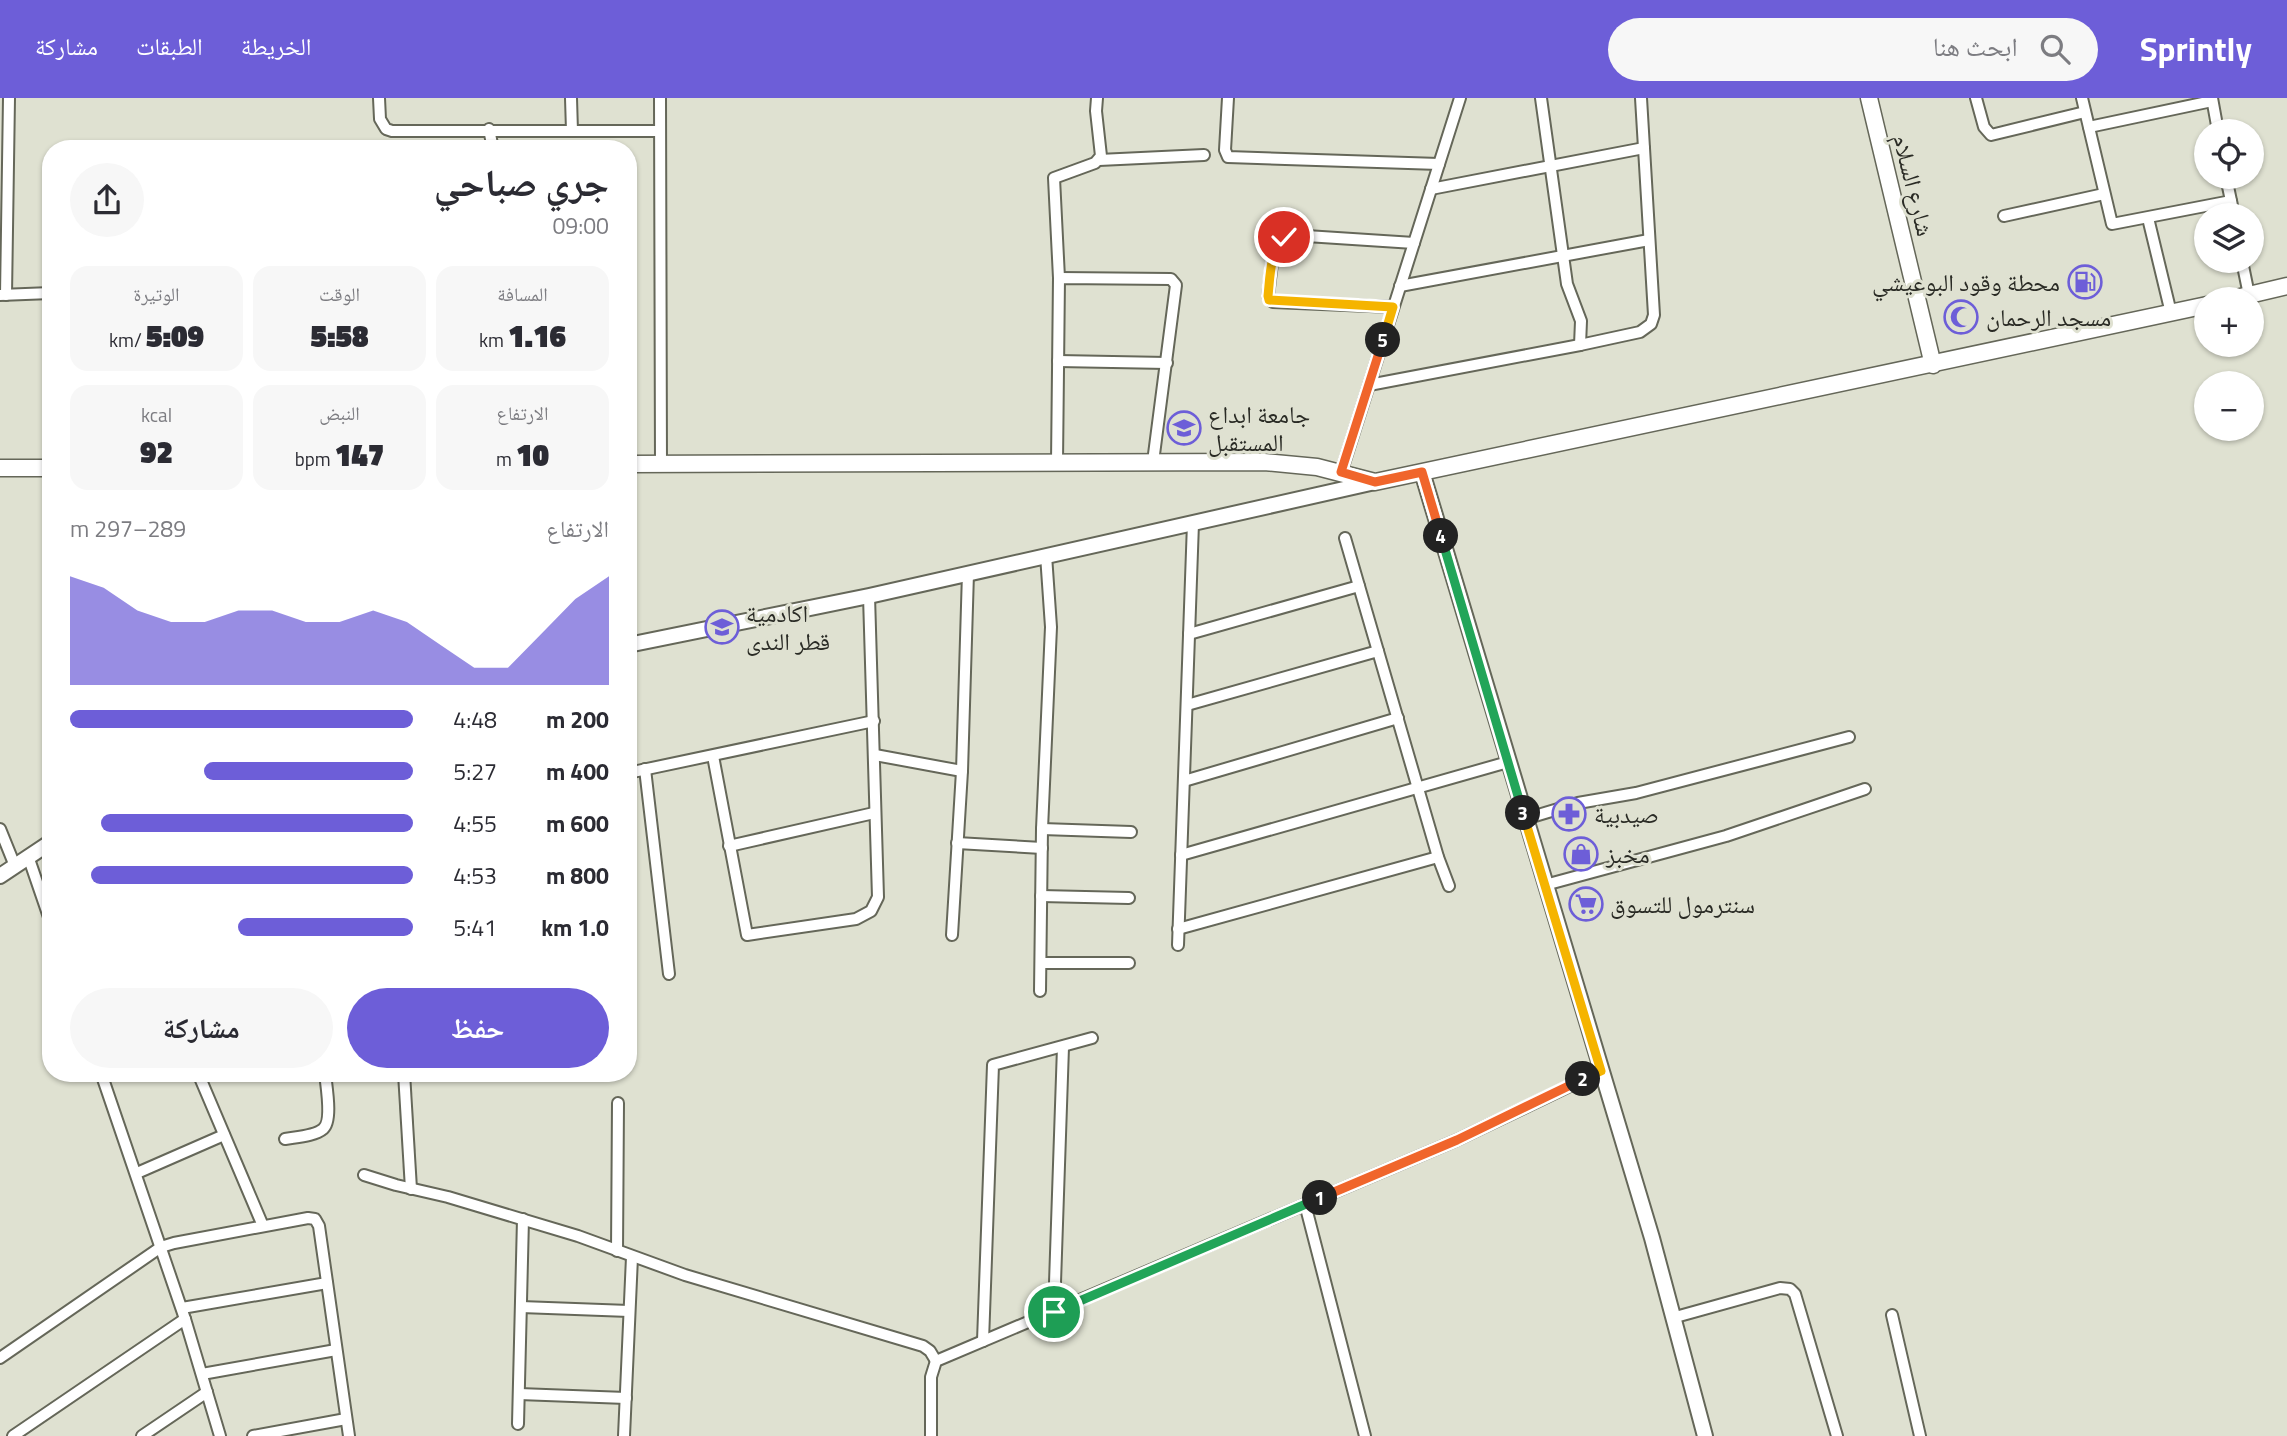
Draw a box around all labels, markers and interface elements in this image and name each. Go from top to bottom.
search box [1608,18,2098,81]
text: Sprintly [2140,24,2252,74]
text: ابحث هنا [1933,27,2018,66]
text: مشاركة [35,28,98,64]
text: الطبقات [136,28,203,64]
text: الخريطة [241,28,311,64]
icon: search [2036,30,2074,68]
map controls [2194,119,2264,441]
button: locate [2194,119,2264,189]
street label: شارع السلام [1884,130,1944,240]
text: جري صباحي [434,153,609,211]
button: share [70,163,144,237]
button: layers [2194,203,2264,273]
pin [1254,207,1314,267]
text: 09:00 [552,208,609,243]
icon: check [1265,218,1303,256]
fuel station icon: محطة وقود البوعيشي [2066,263,2104,301]
place label: محطة وقود البوعيشي [1872,264,2060,302]
text: الوتيرة [133,279,180,308]
text: الوقت [319,279,360,308]
text: المسافة [497,279,548,308]
button: + [2194,287,2264,357]
mosque icon: مسجد الرحمان [1942,298,1980,336]
place label: مسجد الرحمان [1986,299,2111,335]
text: 5:09 [146,313,204,359]
text: 5:58 [310,313,369,359]
text: 1.16 [508,313,566,359]
pin: 5 [1366,322,1400,358]
text: /km [109,325,146,354]
text: km [479,325,508,354]
text: 5 [1377,325,1388,354]
button: − [2194,371,2264,441]
place label: جامعة ابداع المستقبل [1208,396,1310,460]
text: النبض [319,398,360,427]
text: الارتفاع [497,398,548,427]
text: kcal [141,400,172,429]
school or university icon: جامعة ابداع المستقبل [1165,409,1203,447]
text: 92 [140,429,173,475]
text: 147 [335,432,384,478]
text: 10 [516,432,549,478]
text: bpm [295,444,335,473]
text: m [496,444,516,473]
text: 289–297 m [70,511,186,546]
text: الارتفاع [546,511,609,546]
pin: 4 [1424,518,1458,554]
text: 4 [1435,521,1446,550]
place label: اكادمية قطر الندى [746,595,830,659]
school or university icon: اكادمية قطر الندى [703,608,741,646]
text: 4:48 [453,702,497,737]
text: 200 m [546,702,609,737]
text: 5:27 [453,754,497,789]
text: 400 m [546,754,609,789]
pharmacy icon: صيدبية [1550,795,1588,833]
pin: 3 [1506,796,1540,830]
place label: صيدبية [1594,796,1659,832]
text: 3 [1517,798,1528,827]
text: 4:55 [453,806,497,841]
text: 600 m [546,806,609,841]
shop icon: مخبز [1562,835,1600,873]
place label: مخبز [1605,836,1650,872]
text: 4:53 [453,858,497,893]
text: 800 m [546,858,609,893]
supermarket icon: سنترمول للتسوق [1567,885,1605,923]
place label: سنترمول للتسوق [1610,886,1755,922]
text: 5:41 [453,910,497,945]
text: 1.0 km [541,910,609,945]
button: مشاركة [70,988,333,1068]
button: حفظ [347,988,609,1068]
pin: 2 [1566,1062,1600,1096]
text: 2 [1577,1064,1588,1093]
pin: 1 [1302,1180,1338,1216]
text: 1 [1314,1183,1325,1212]
pin [1024,1282,1084,1342]
icon: arrive [1035,1293,1073,1331]

